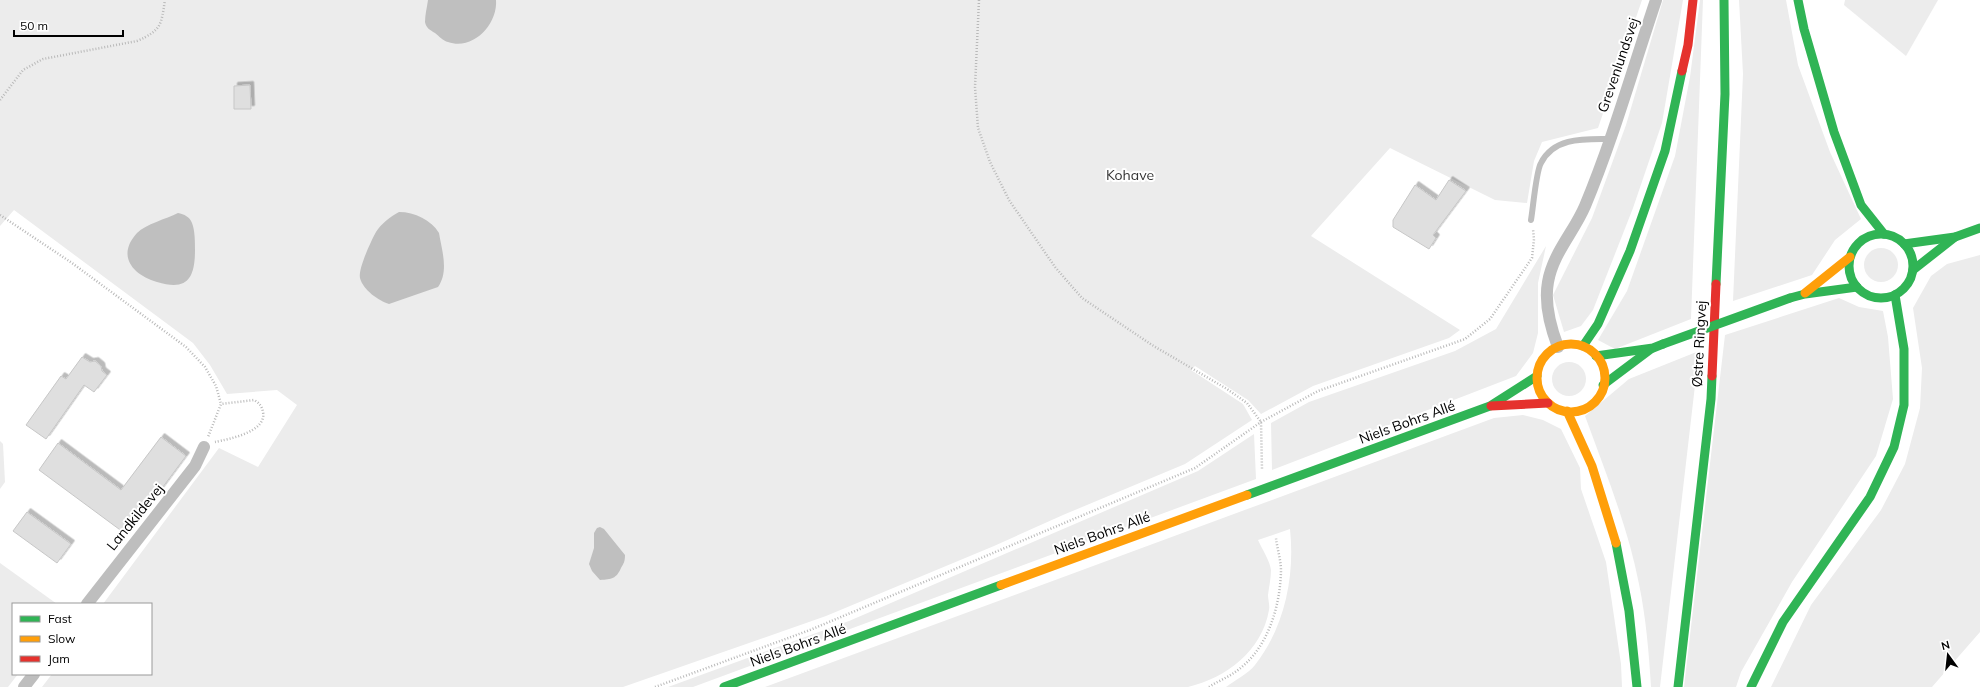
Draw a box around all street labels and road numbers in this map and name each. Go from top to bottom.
street label: Grevenlundsvej [1593,15,1643,115]
street label: Østre Ringvej [1688,300,1710,388]
street label: Niels Bohrs Allé [1356,396,1458,448]
street label: Landkildevej [103,480,167,554]
street label: Niels Bohrs Allé [1051,507,1153,559]
street label: Niels Bohrs Allé [747,619,849,671]

